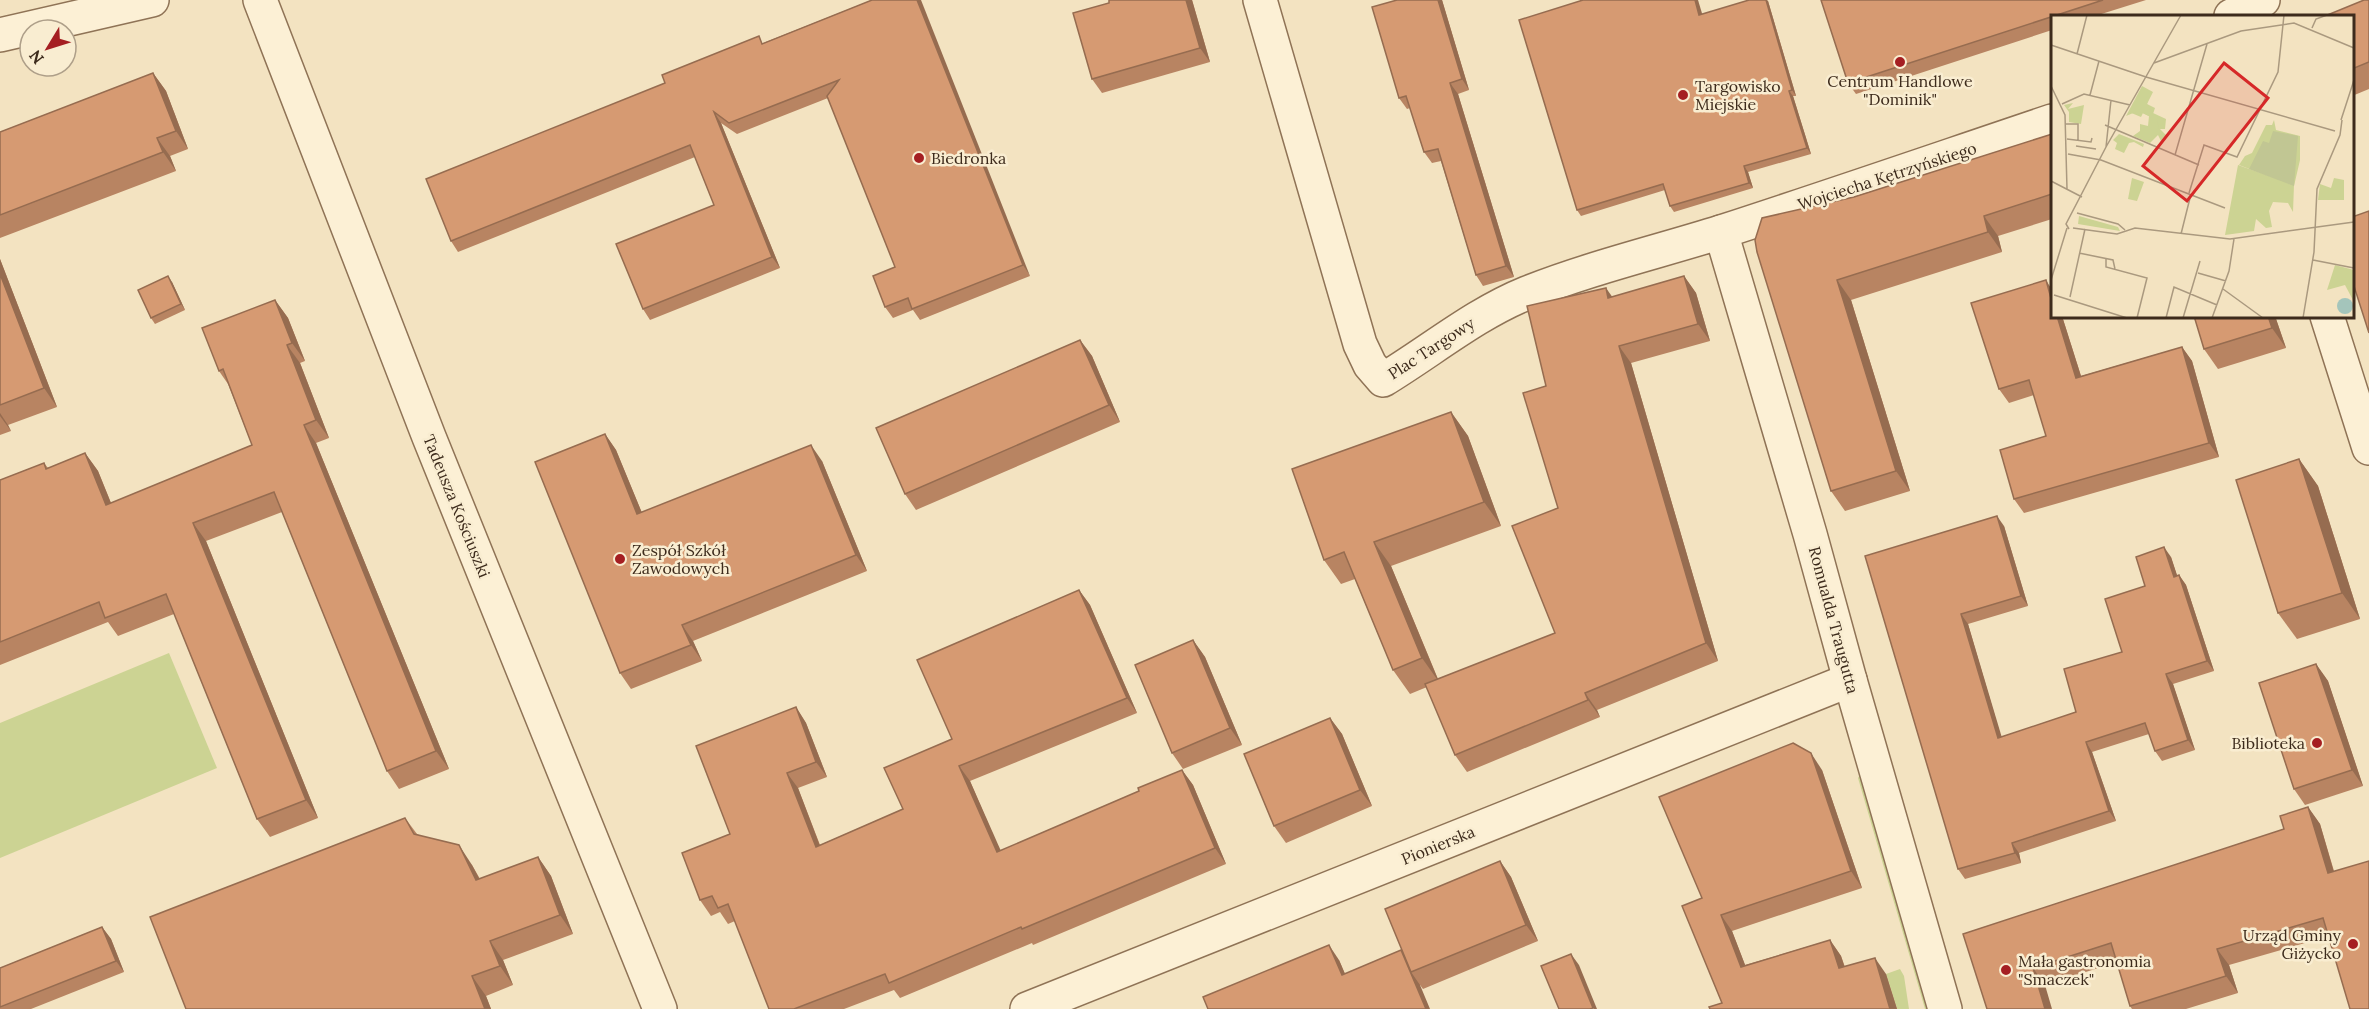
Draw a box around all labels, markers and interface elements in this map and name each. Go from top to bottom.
inset map [2051,15,2354,318]
north arrow [18,18,78,78]
text: N [24,46,48,68]
marker: Centrum Handlowe "Dominik" [1893,55,1907,69]
place label: Centrum Handlowe "Dominik" [1827,71,1973,109]
place label: Targowisko Miejskie [1695,76,1781,114]
marker: Targowisko Miejskie [1676,88,1690,102]
street label: Wojciecha Kętrzyńskiego [1795,138,1979,214]
place label: Biedronka [931,148,1006,168]
marker: Biedronka [912,151,926,165]
street label: Plac Targowy [1384,312,1478,383]
street label: Tadeusza Kościuszki [419,431,495,581]
place label: Zespół Szkół Zawodowych [632,540,730,578]
street label: Romualda Traugutta [1805,544,1863,696]
marker: Zespół Szkół Zawodowych [613,552,627,566]
place label: Biblioteka [2231,733,2305,753]
marker: Biblioteka [2310,736,2324,750]
street label: Pionierska [1398,821,1478,869]
place label: Urząd Gminy Giżycko [2243,925,2342,963]
marker: Urząd Gminy Giżycko [2346,937,2360,951]
place label: Mała gastronomia "Smaczek" [2018,951,2151,989]
marker: Mała gastronomia "Smaczek" [1999,963,2013,977]

